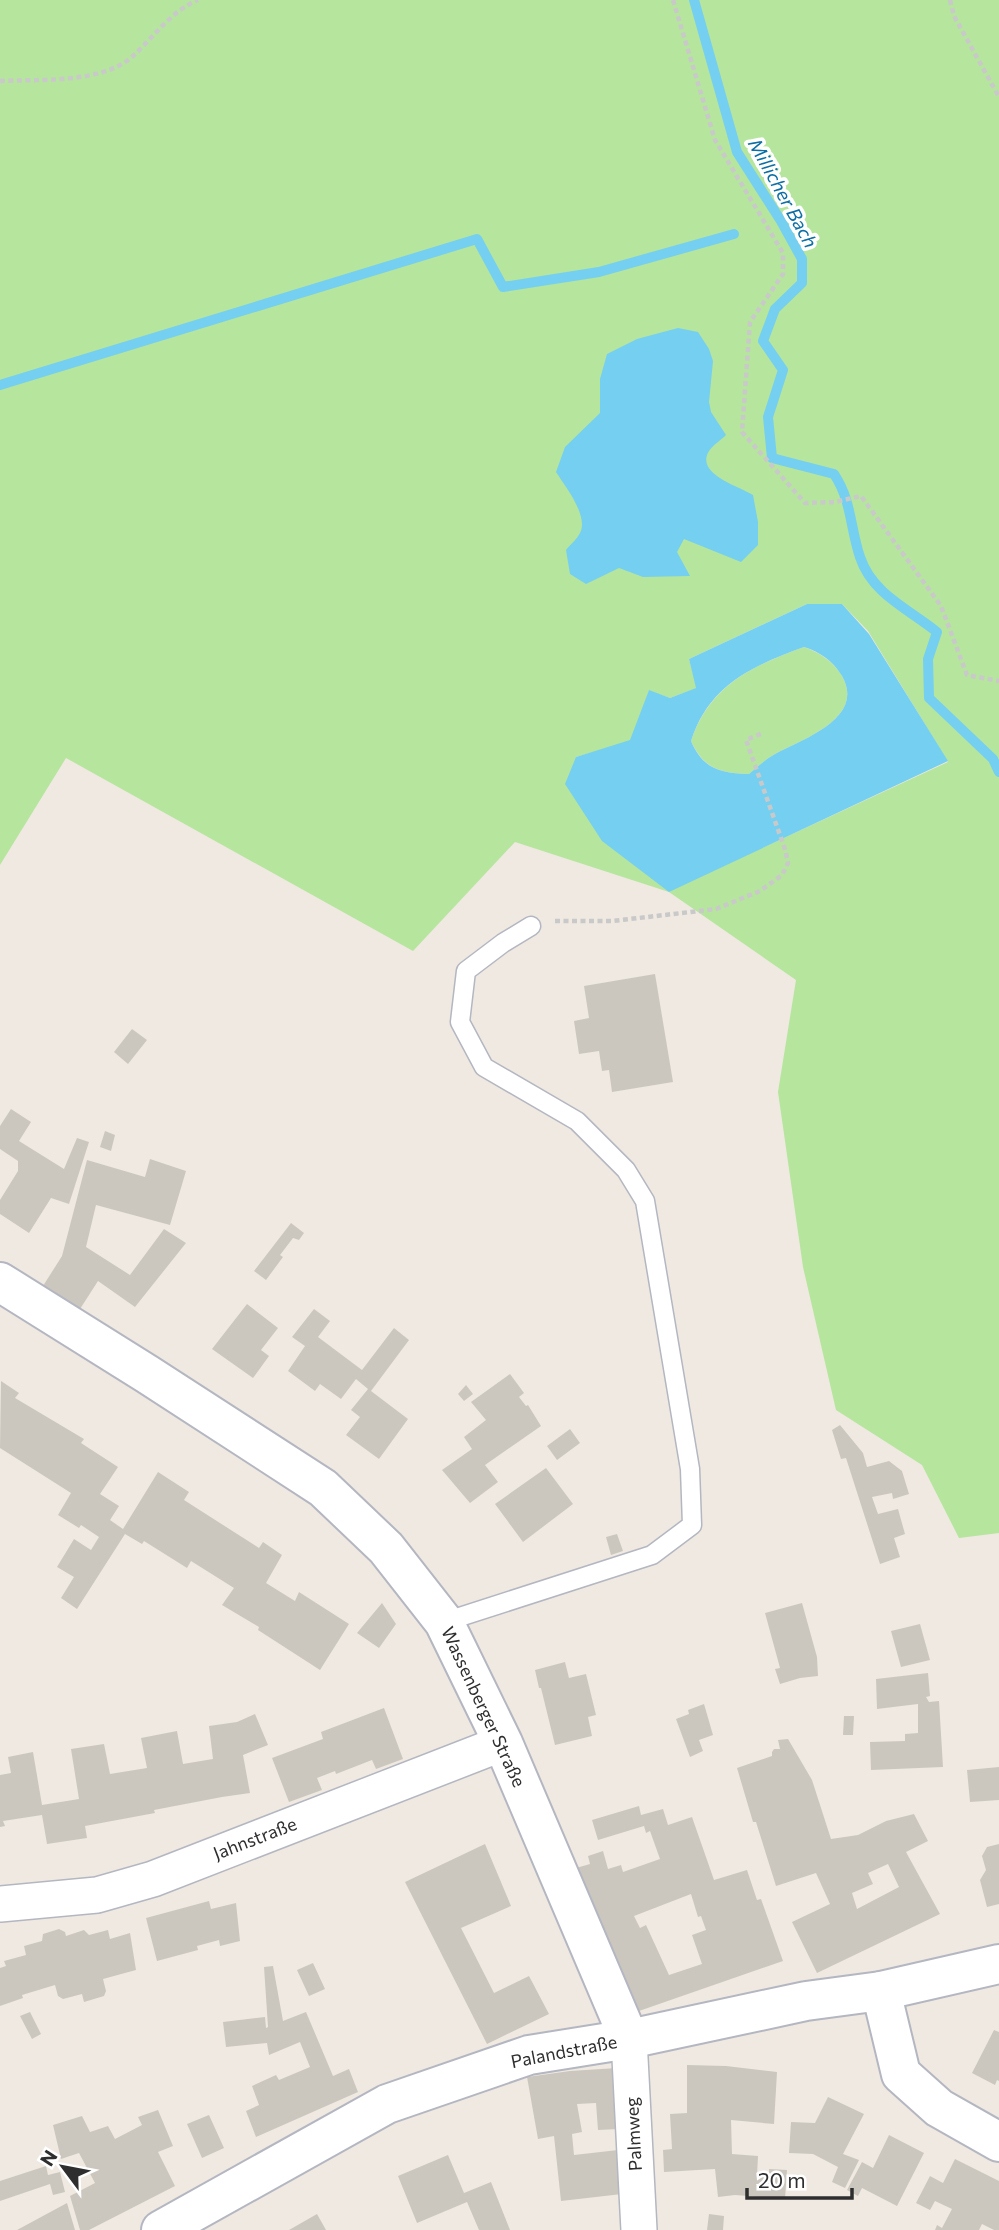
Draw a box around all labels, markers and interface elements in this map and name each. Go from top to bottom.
water label: Millicher Bach [744,134,823,252]
street label: Wassenberger Straße [437,1623,531,1790]
street label: Jahnstraße [210,1812,299,1864]
street label: Palandstraße [509,2030,619,2072]
street label: Palmweg [620,2096,646,2172]
north arrow [28,2132,98,2202]
text: N [35,2146,62,2170]
scale bar [747,2156,852,2200]
text: 20 m [758,2167,806,2192]

